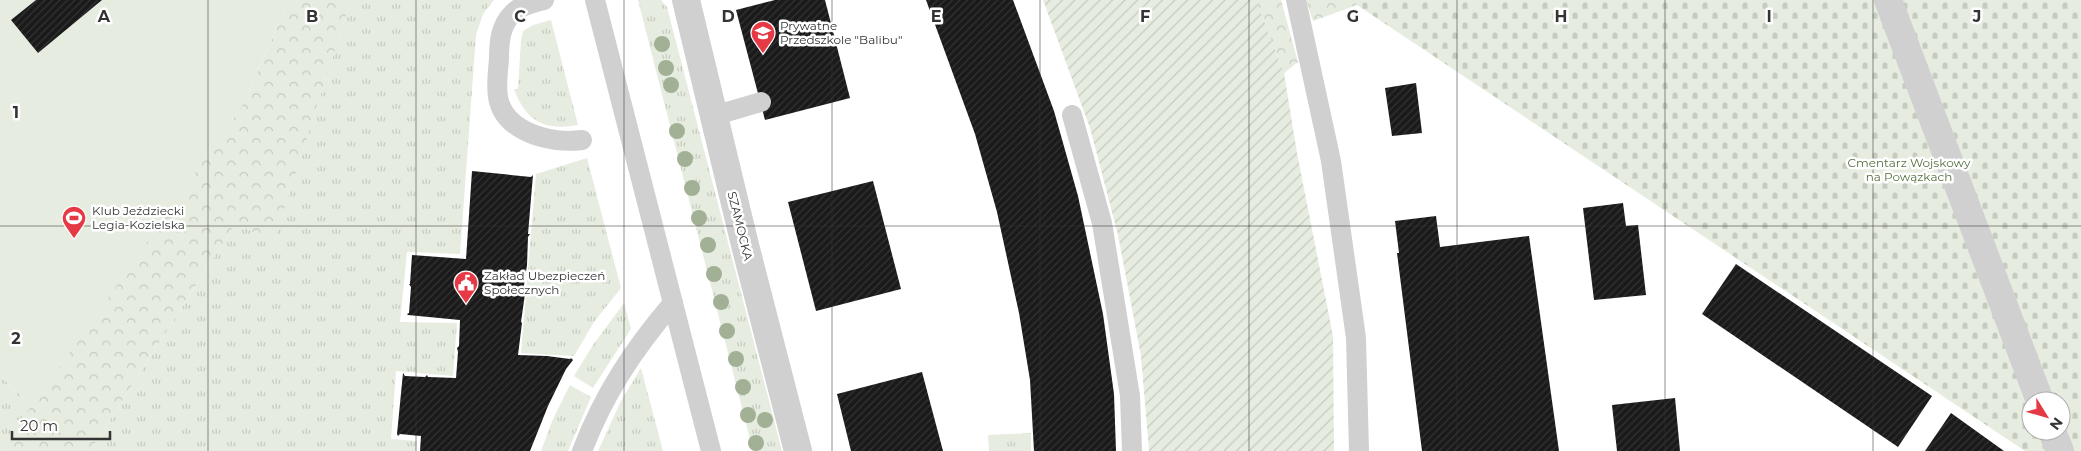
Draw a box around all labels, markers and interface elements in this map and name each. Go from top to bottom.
text: A [97,7,111,26]
text: B [306,7,318,26]
text: C [514,7,526,26]
text: D [721,7,735,26]
text: E [931,7,941,26]
text: F [1140,7,1150,26]
text: G [1347,7,1359,26]
text: H [1555,7,1567,26]
text: I [1766,7,1772,26]
text: J [1972,7,1981,26]
place label: Prywatne Przedszkole "Balibu" [780,18,902,47]
school or university icon: Prywatne Przedszkole "Balibu" [750,20,776,54]
text: 1 [13,103,19,122]
park label: Cmentarz Wojskowy na Powązkach [1848,155,1971,184]
street label: SZAMOCKA [725,190,756,262]
place label: Klub Jeździecki Legia-Kozielska [92,203,185,232]
sports icon: Klub Jeździecki Legia-Kozielska [61,205,87,239]
place label: Zakład Ubezpieczeń Społecznych [484,268,605,297]
public building icon: Zakład Ubezpieczeń Społecznych [453,270,479,304]
text: 2 [11,329,21,348]
north arrow [2021,391,2071,441]
scale bar [12,408,110,440]
text: N [2046,414,2067,434]
text: 20 m [20,416,58,435]

